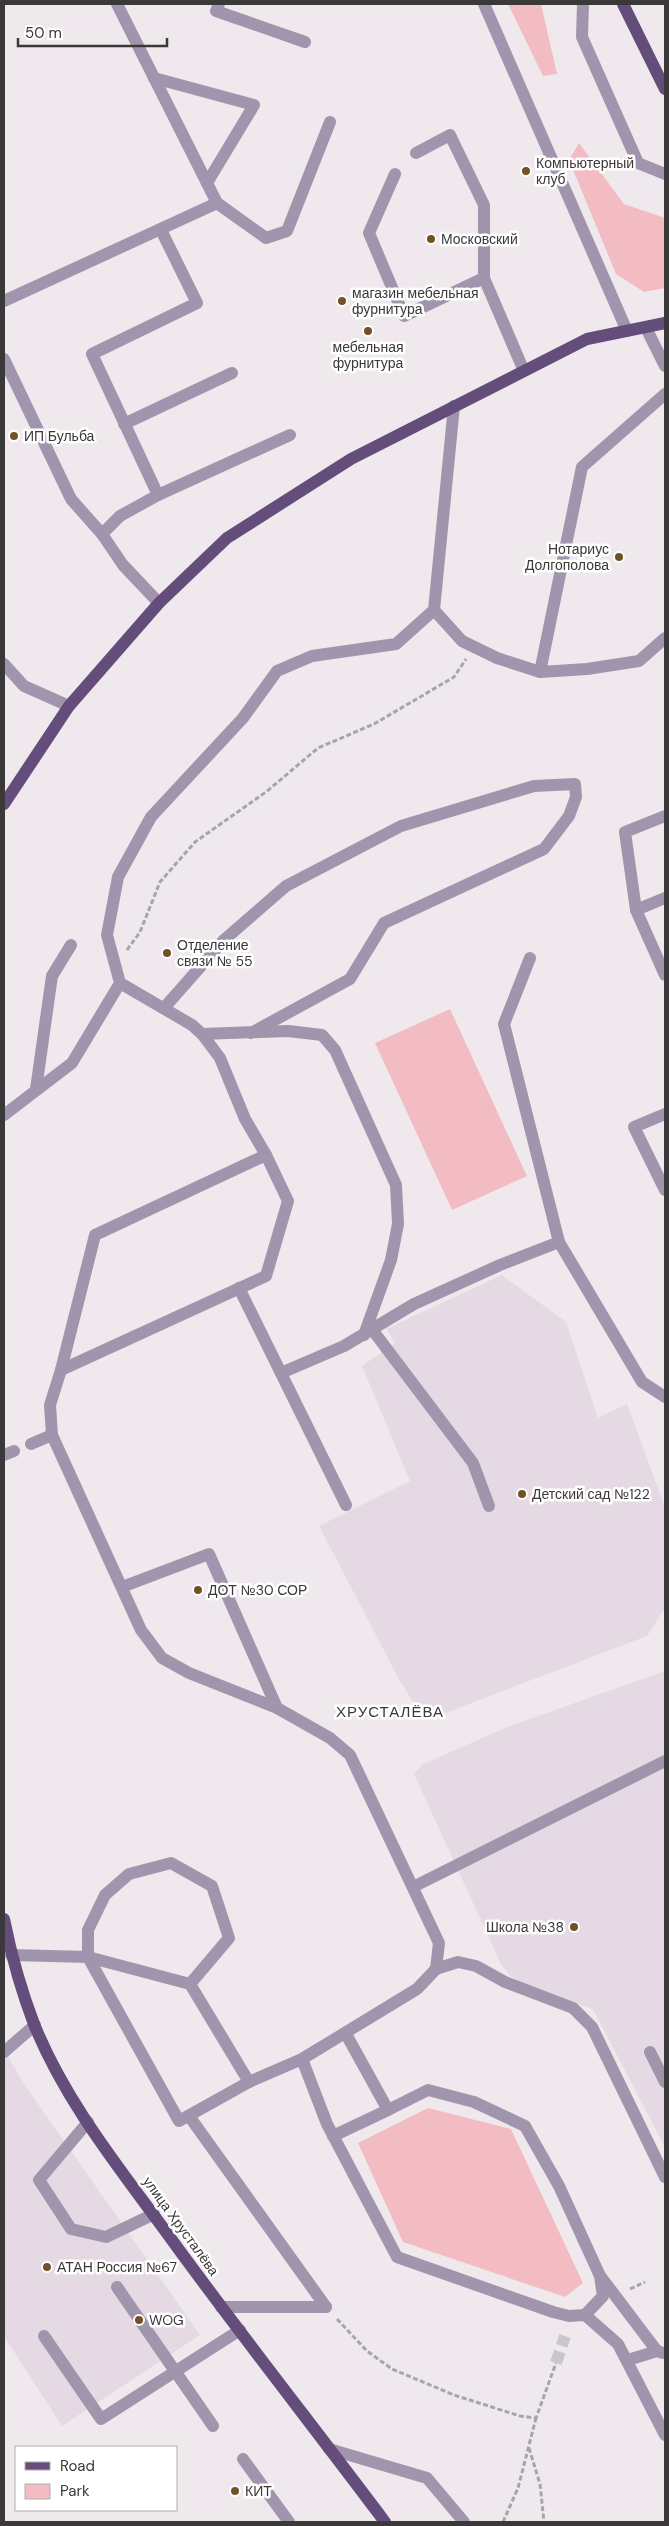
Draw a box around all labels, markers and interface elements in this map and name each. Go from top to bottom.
scale bar [18,15,166,47]
text: 50 m [25,23,62,43]
place label: Компьютерный клуб [536,154,634,188]
marker: Компьютерный клуб [520,165,532,177]
place label: Московский [441,230,518,248]
marker: Московский [425,233,437,245]
place label: магазин мебельная фурнитура [352,284,479,318]
marker: магазин мебельная фурнитура [336,295,348,307]
marker: мебельная фурнитура [362,325,374,337]
place label: мебельная фурнитура [333,338,404,372]
place label: ИП Бульба [24,427,95,445]
marker: ИП Бульба [8,430,20,442]
place label: Нотариус Долгополова [525,540,609,574]
marker: Нотариус Долгополова [613,551,625,563]
place label: Отделение связи № 55 [177,936,253,970]
marker: Отделение связи № 55 [161,947,173,959]
place label: Детский сад №122 [532,1485,650,1503]
marker: Детский сад №122 [516,1488,528,1500]
place label: ДОТ №30 СОР [208,1581,307,1599]
marker: ДОТ №30 СОР [192,1584,204,1596]
district label: ХРУСТАЛЁВА [336,1702,444,1722]
place label: Школа №38 [486,1918,564,1936]
marker: Школа №38 [568,1921,580,1933]
street label: улица Хрусталёва [139,2173,223,2279]
place label: АТАН Россия №67 [57,2258,177,2276]
marker: АТАН Россия №67 [41,2261,53,2273]
place label: WOG [149,2311,184,2329]
marker: WOG [133,2314,145,2326]
legend [15,2446,178,2511]
text: Road [60,2456,95,2476]
text: Park [60,2481,90,2501]
place label: КИТ [245,2482,272,2500]
marker: КИТ [229,2485,241,2497]

